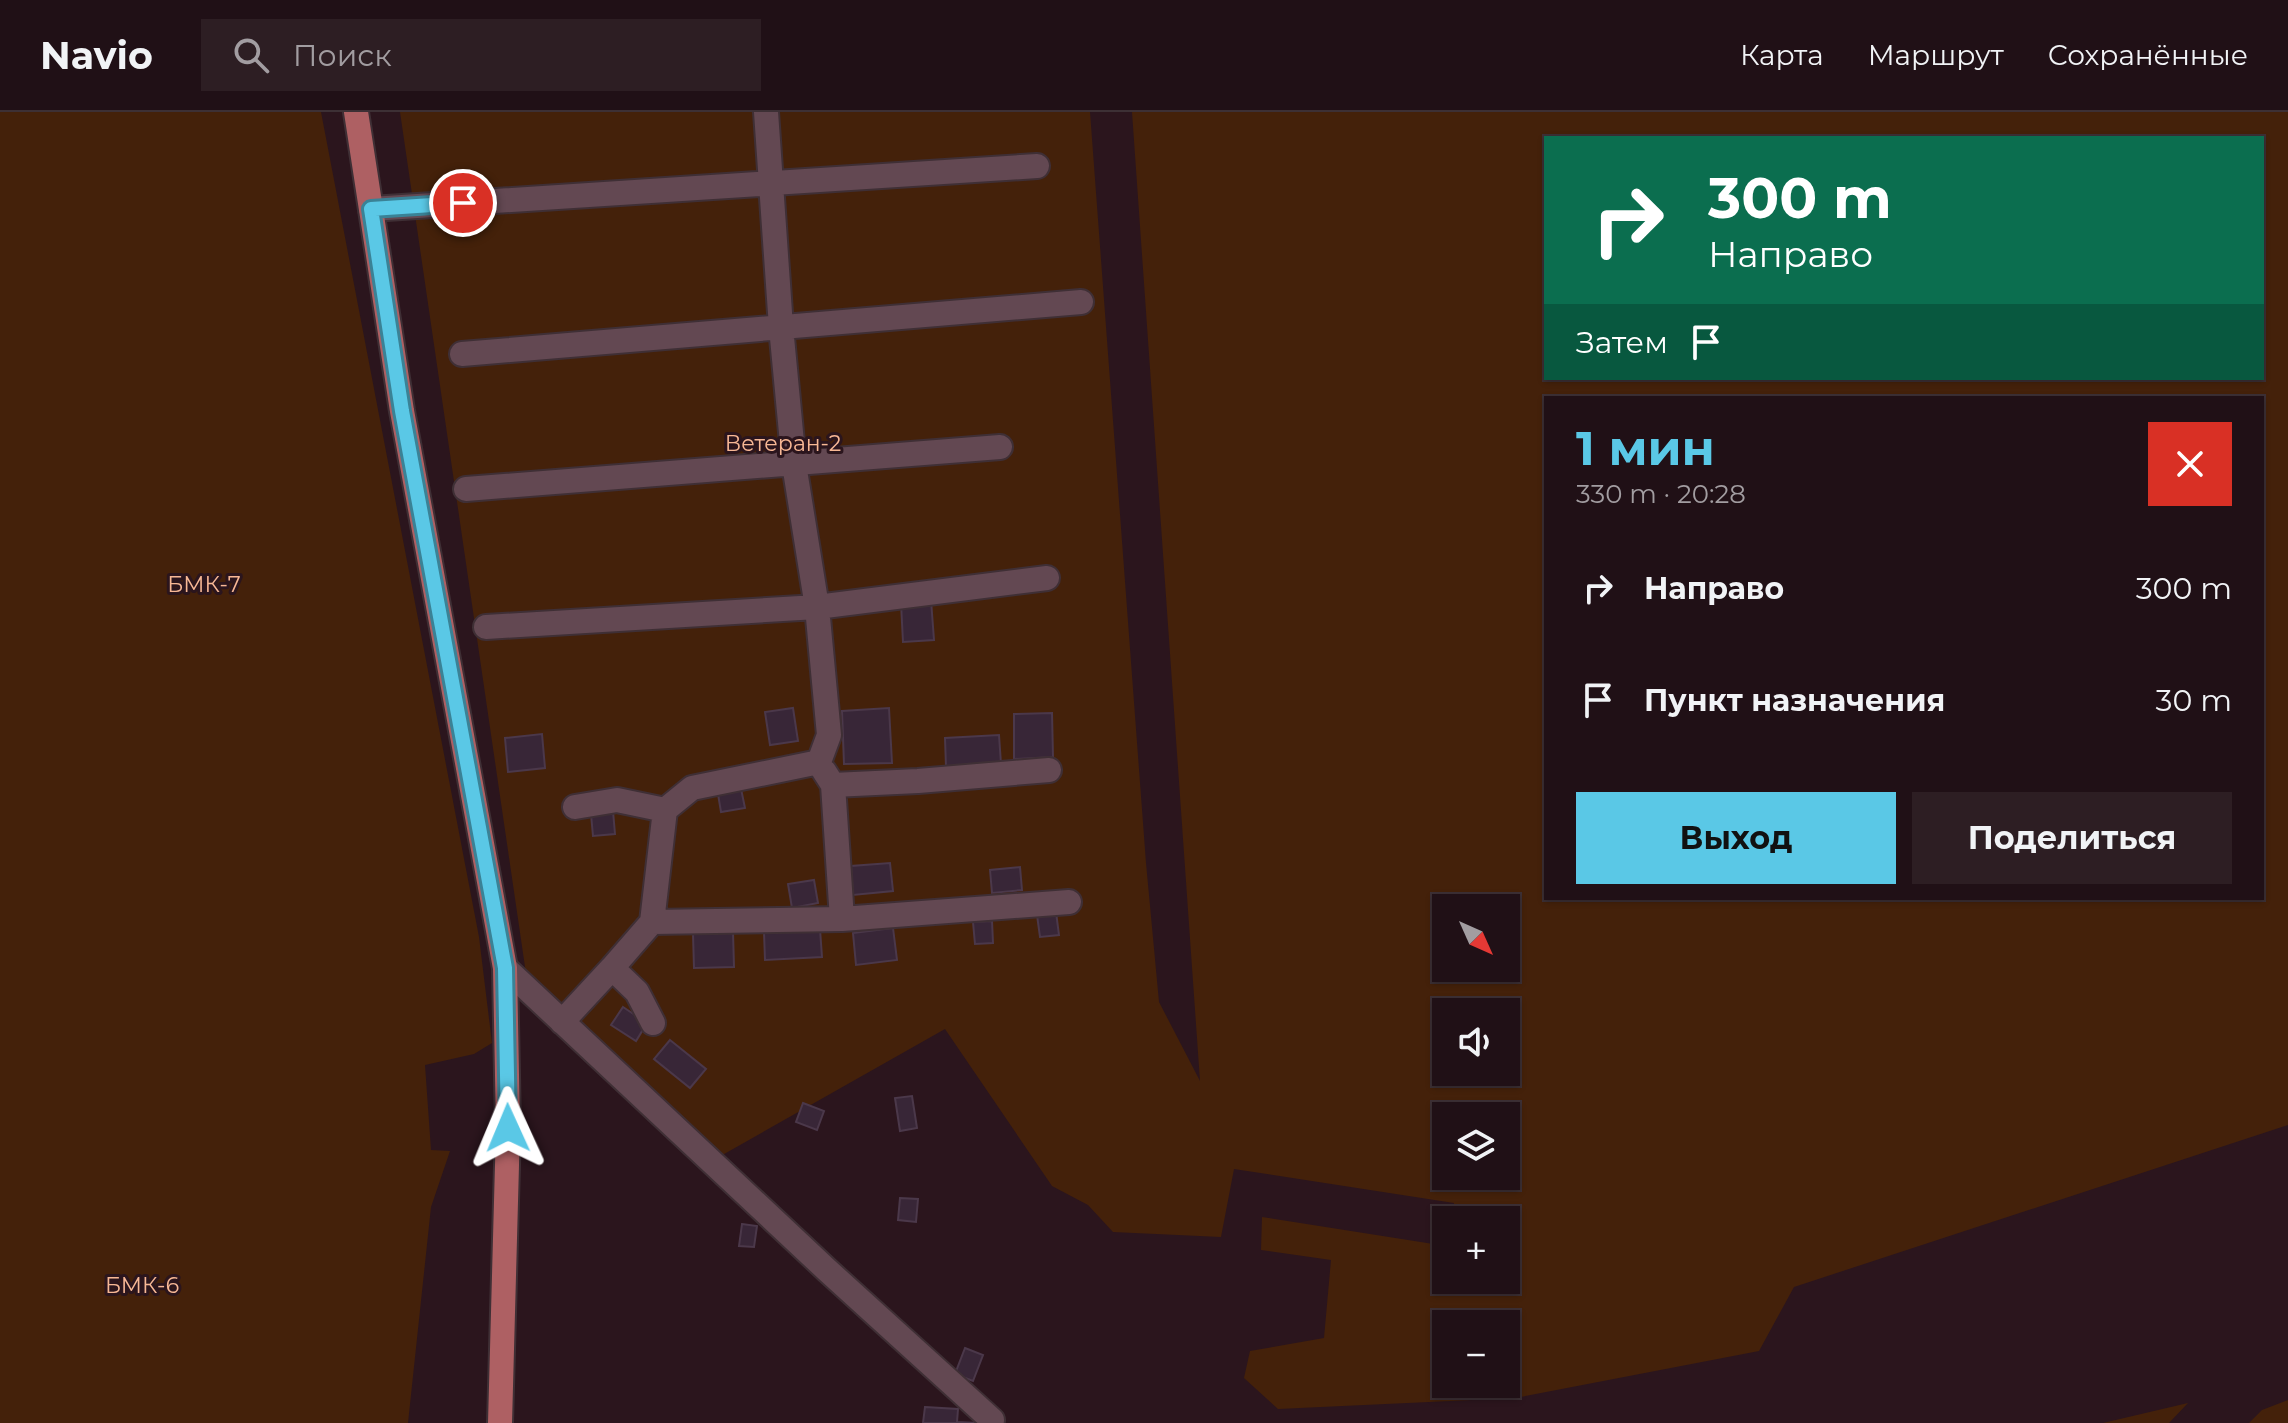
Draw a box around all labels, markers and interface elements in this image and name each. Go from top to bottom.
search box [201,19,761,91]
text: Navio [40,32,153,79]
icon: search [229,33,273,77]
text: Поиск [293,37,392,74]
text: Карта [1740,38,1824,72]
text: Маршрут [1868,38,2004,72]
text: Сохранённые [2048,38,2248,72]
text: 300 m [1708,164,1892,232]
icon: right [1576,168,1680,272]
pin [429,169,497,237]
icon: arrive [441,181,485,225]
text: Направо [1708,232,1873,276]
icon: arrive [1684,320,1728,364]
text: Затем [1576,324,1668,361]
text: 1 мин [1576,419,1715,477]
button: close [2148,422,2232,506]
park label: Ветеран-2 [725,430,841,457]
text: 330 m · 20:28 [1576,478,1746,510]
icon: right [1576,566,1620,610]
text: Направо [1644,570,1784,607]
text: 300 m [2136,570,2232,607]
park label: БМК-7 [167,571,241,598]
icon: arrive [1576,678,1620,722]
text: Пункт назначения [1644,682,1945,719]
text: 30 m [2156,682,2232,719]
button: Выход [1576,792,1896,884]
button: Поделиться [1912,792,2232,884]
north arrow [1432,894,1520,982]
map controls [1432,894,1520,1398]
button: sound [1432,998,1520,1086]
position arrow [466,1086,550,1170]
button: layers [1432,1102,1520,1190]
button: + [1432,1206,1520,1294]
park label: БМК-6 [105,1272,179,1299]
button: − [1432,1310,1520,1398]

